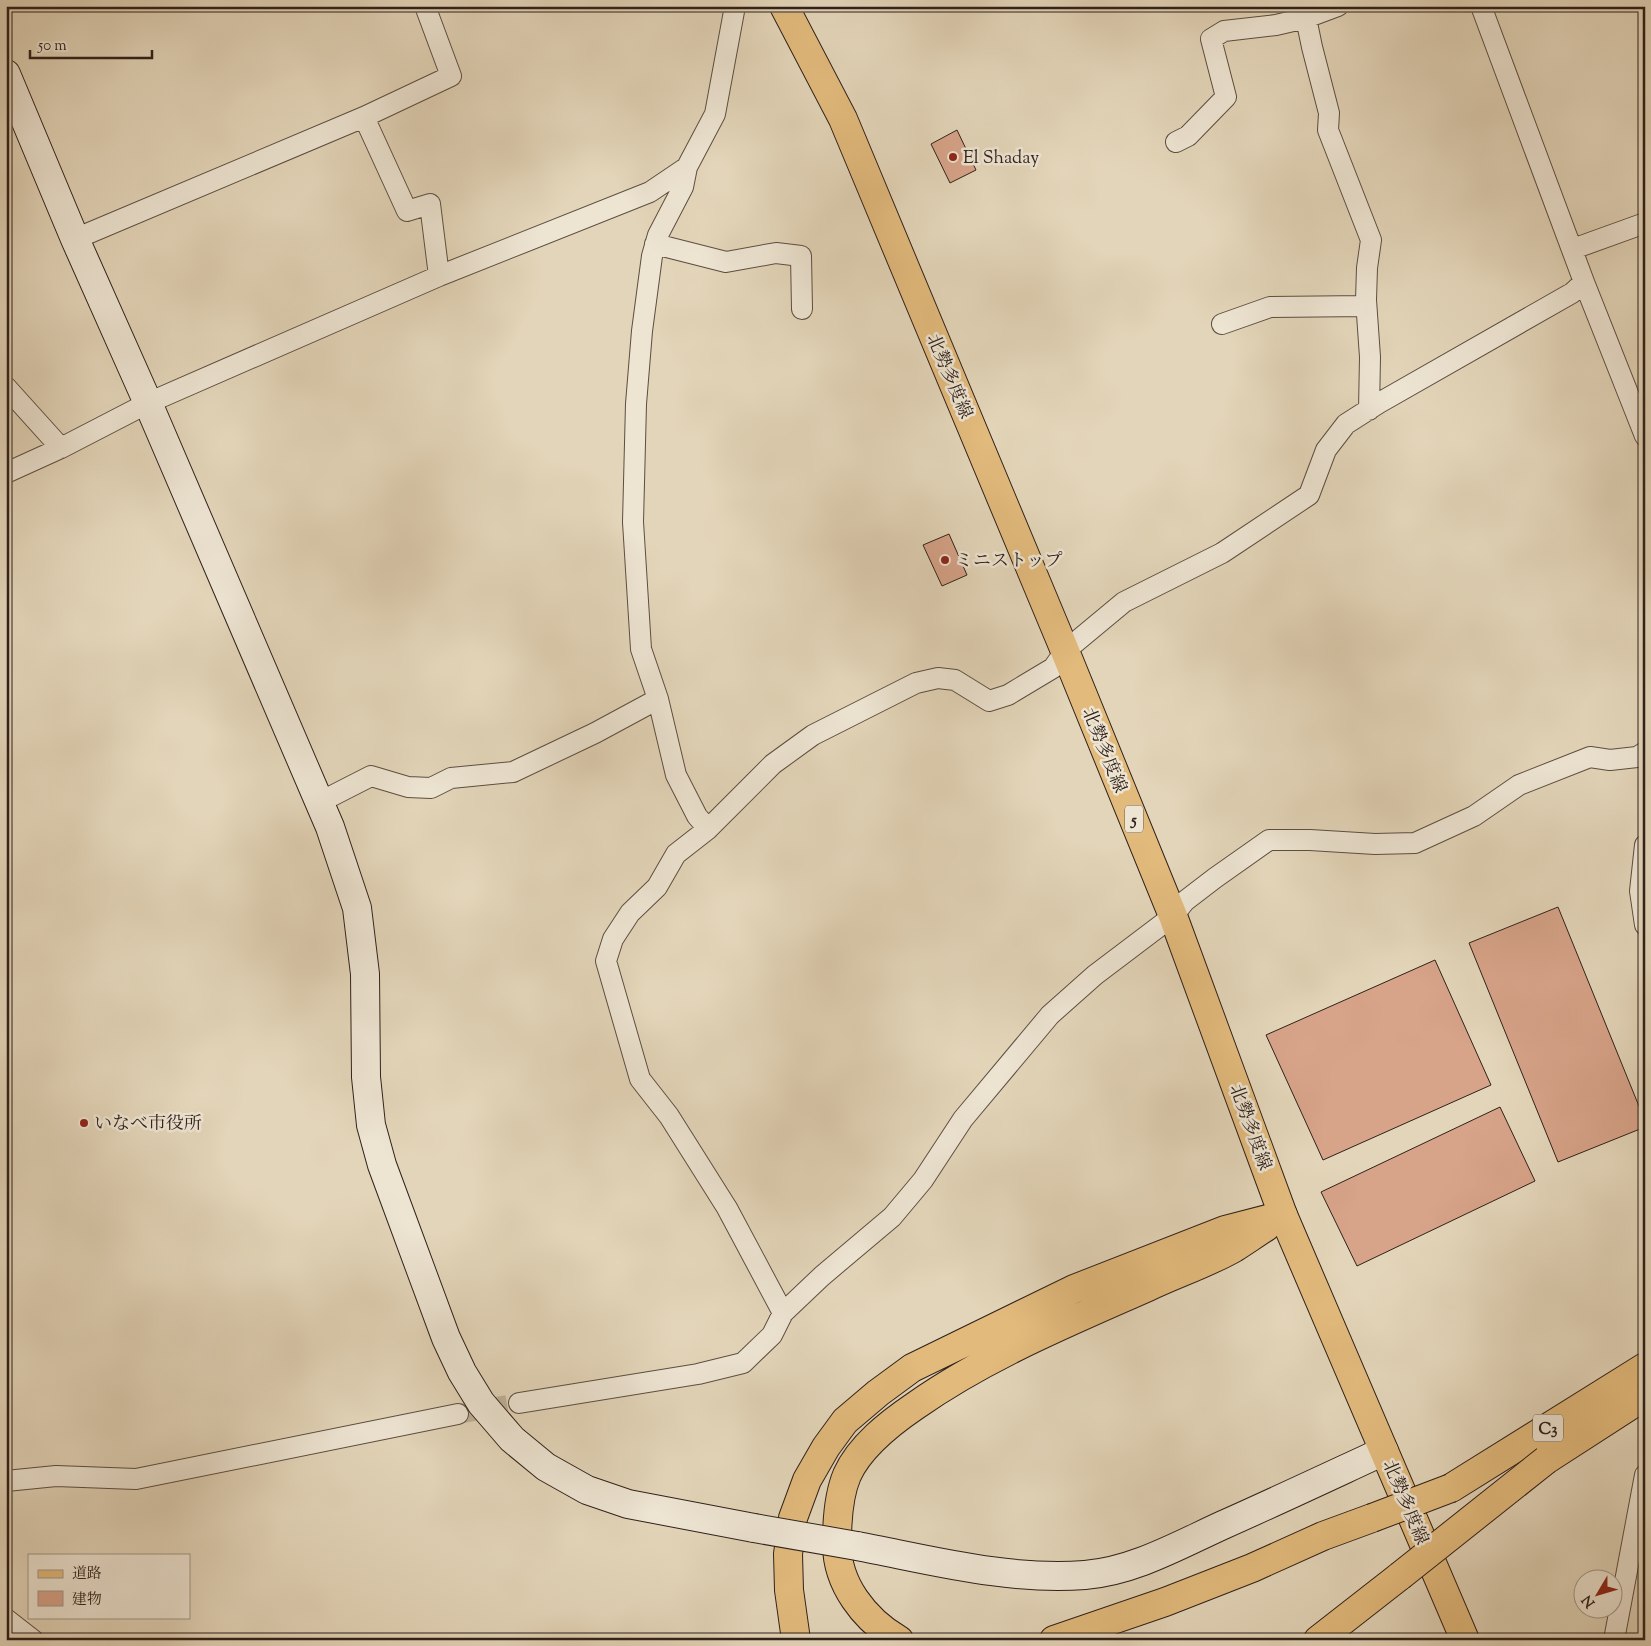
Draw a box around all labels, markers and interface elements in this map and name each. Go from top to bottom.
scale bar [30,28,152,60]
text: 50 m [37,36,67,57]
place label: El Shaday [963,146,1039,172]
marker: El Shaday [947,151,959,163]
street label: 北勢多度線 [919,330,978,423]
place label: ミニストップ [955,549,1062,575]
marker: ミニストップ [939,554,951,566]
street label: 北勢多度線 [1074,704,1132,797]
road number: 5 [1125,806,1143,832]
street label: 北勢多度線 [1222,1081,1277,1174]
place label: いなべ市役所 [94,1112,202,1138]
marker: いなべ市役所 [78,1117,90,1129]
road number: C3 [1533,1415,1563,1442]
street label: 北勢多度線 [1375,1456,1434,1549]
legend [28,1554,190,1618]
text: 道路 [72,1564,102,1585]
north arrow [1574,1568,1624,1618]
text: 建物 [72,1590,102,1611]
text: N [1578,1590,1601,1611]

